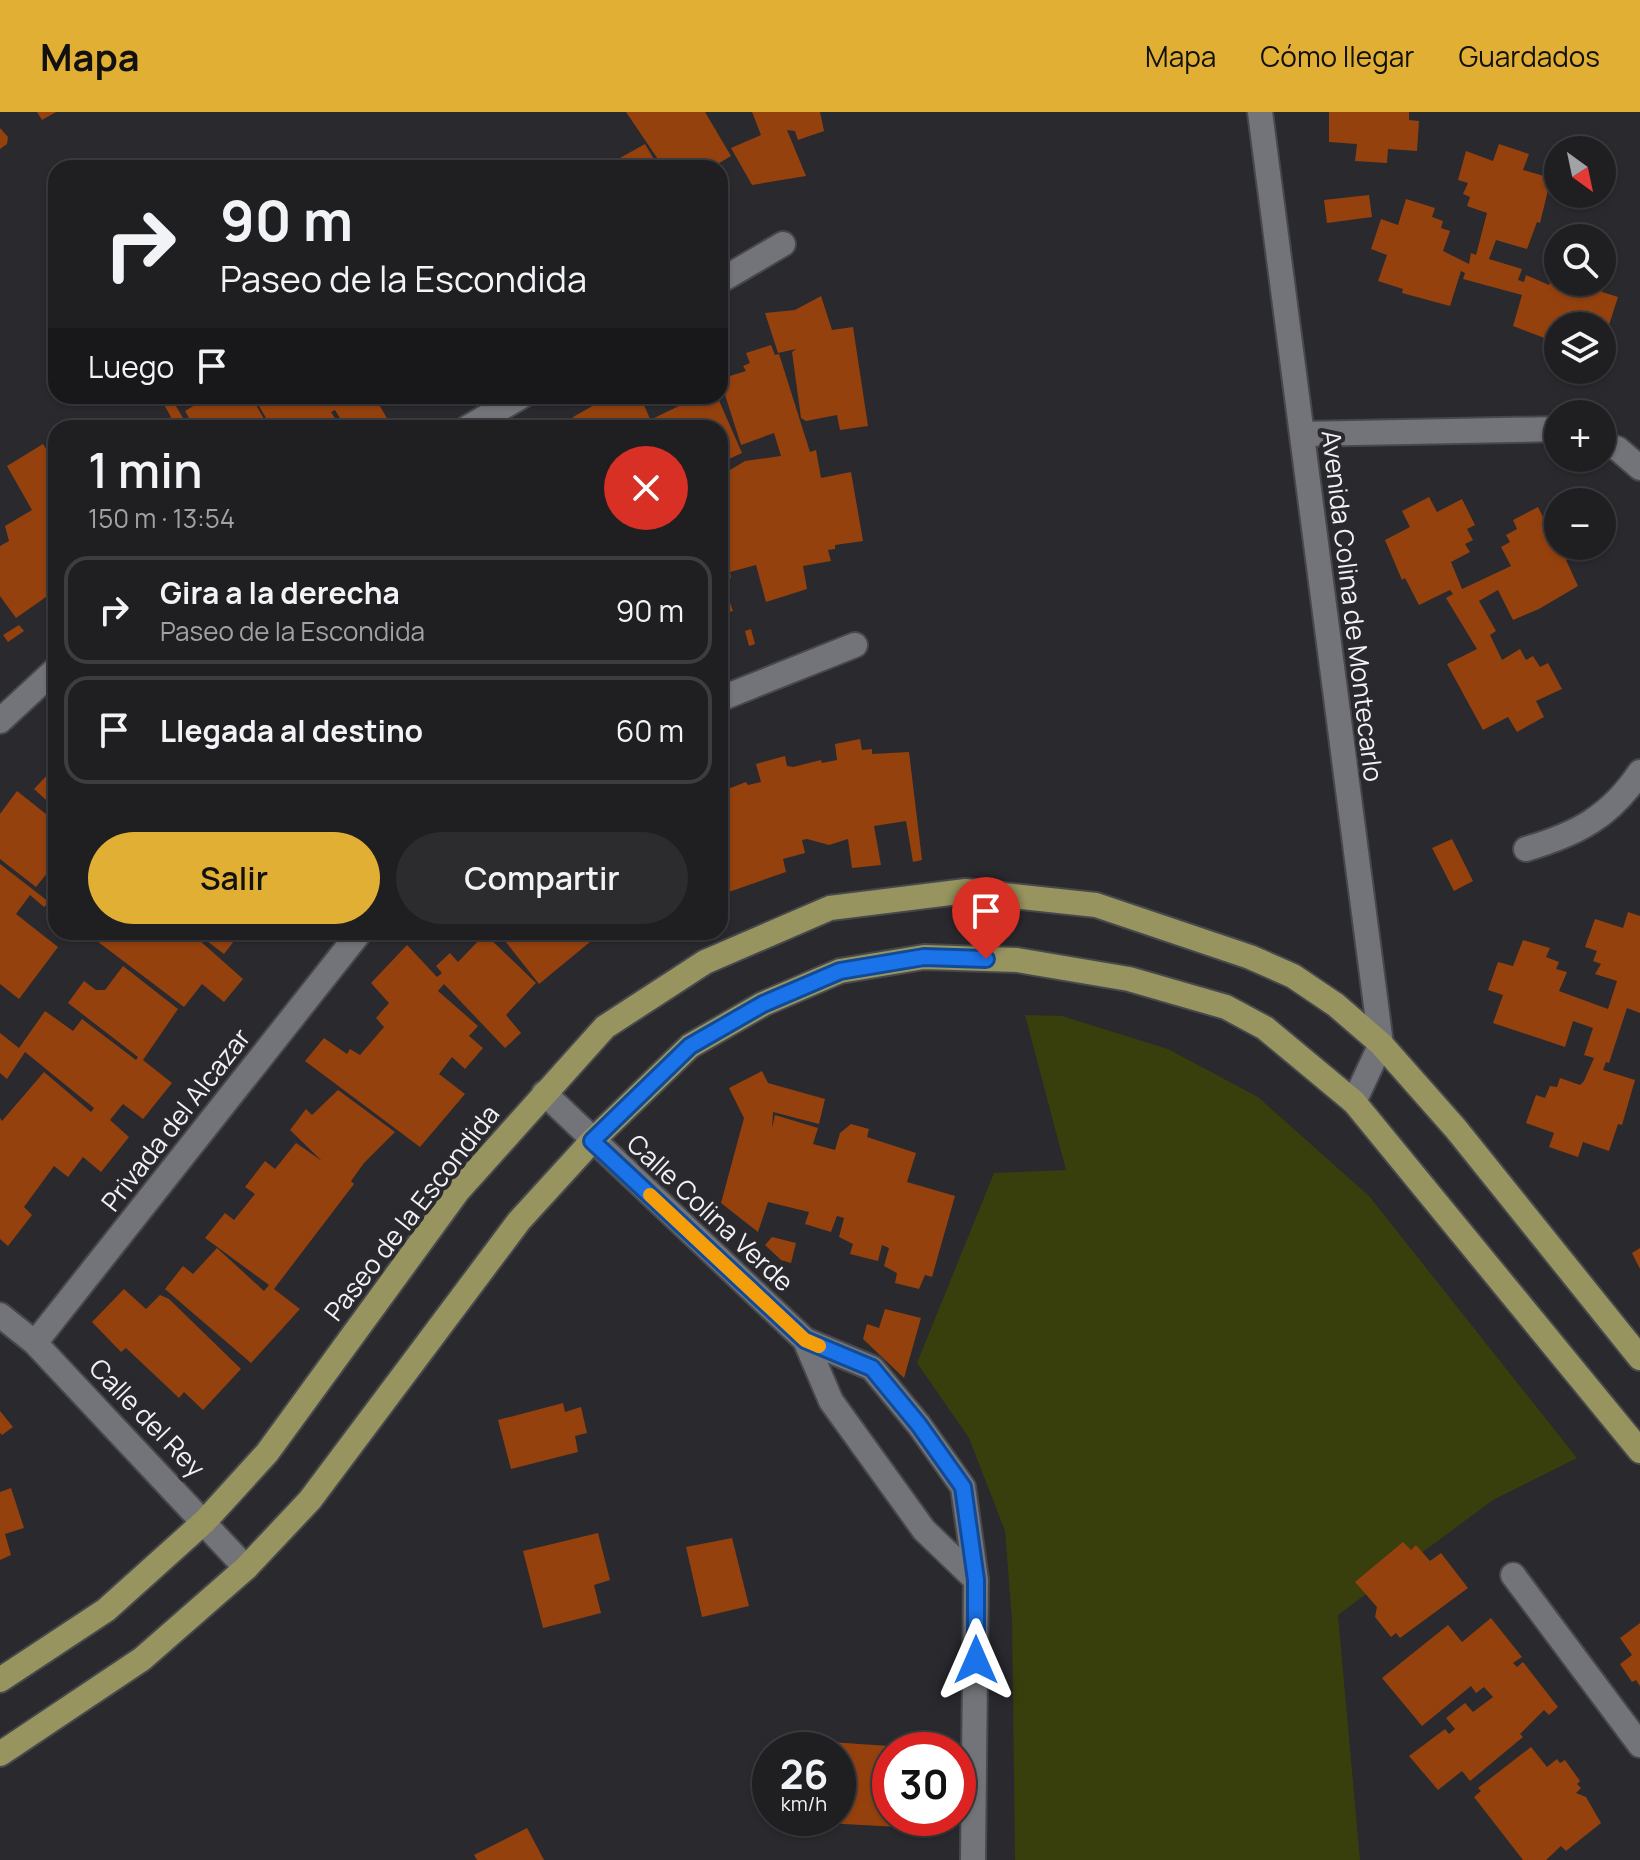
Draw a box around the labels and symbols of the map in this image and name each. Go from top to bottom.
north arrow [1544,136,1616,208]
street label: Avenida Colina de Montecarlo [1314,428,1392,784]
pin [952,877,1020,959]
street label: Privada del Alcazar [92,1020,258,1218]
street label: Paseo de la Escondida [315,1097,507,1328]
street label: Calle Colina Verde [619,1126,802,1299]
street label: Calle del Rey [82,1350,214,1485]
position arrow [934,1618,1018,1702]
speed limit sign: 30 [872,1732,976,1836]

